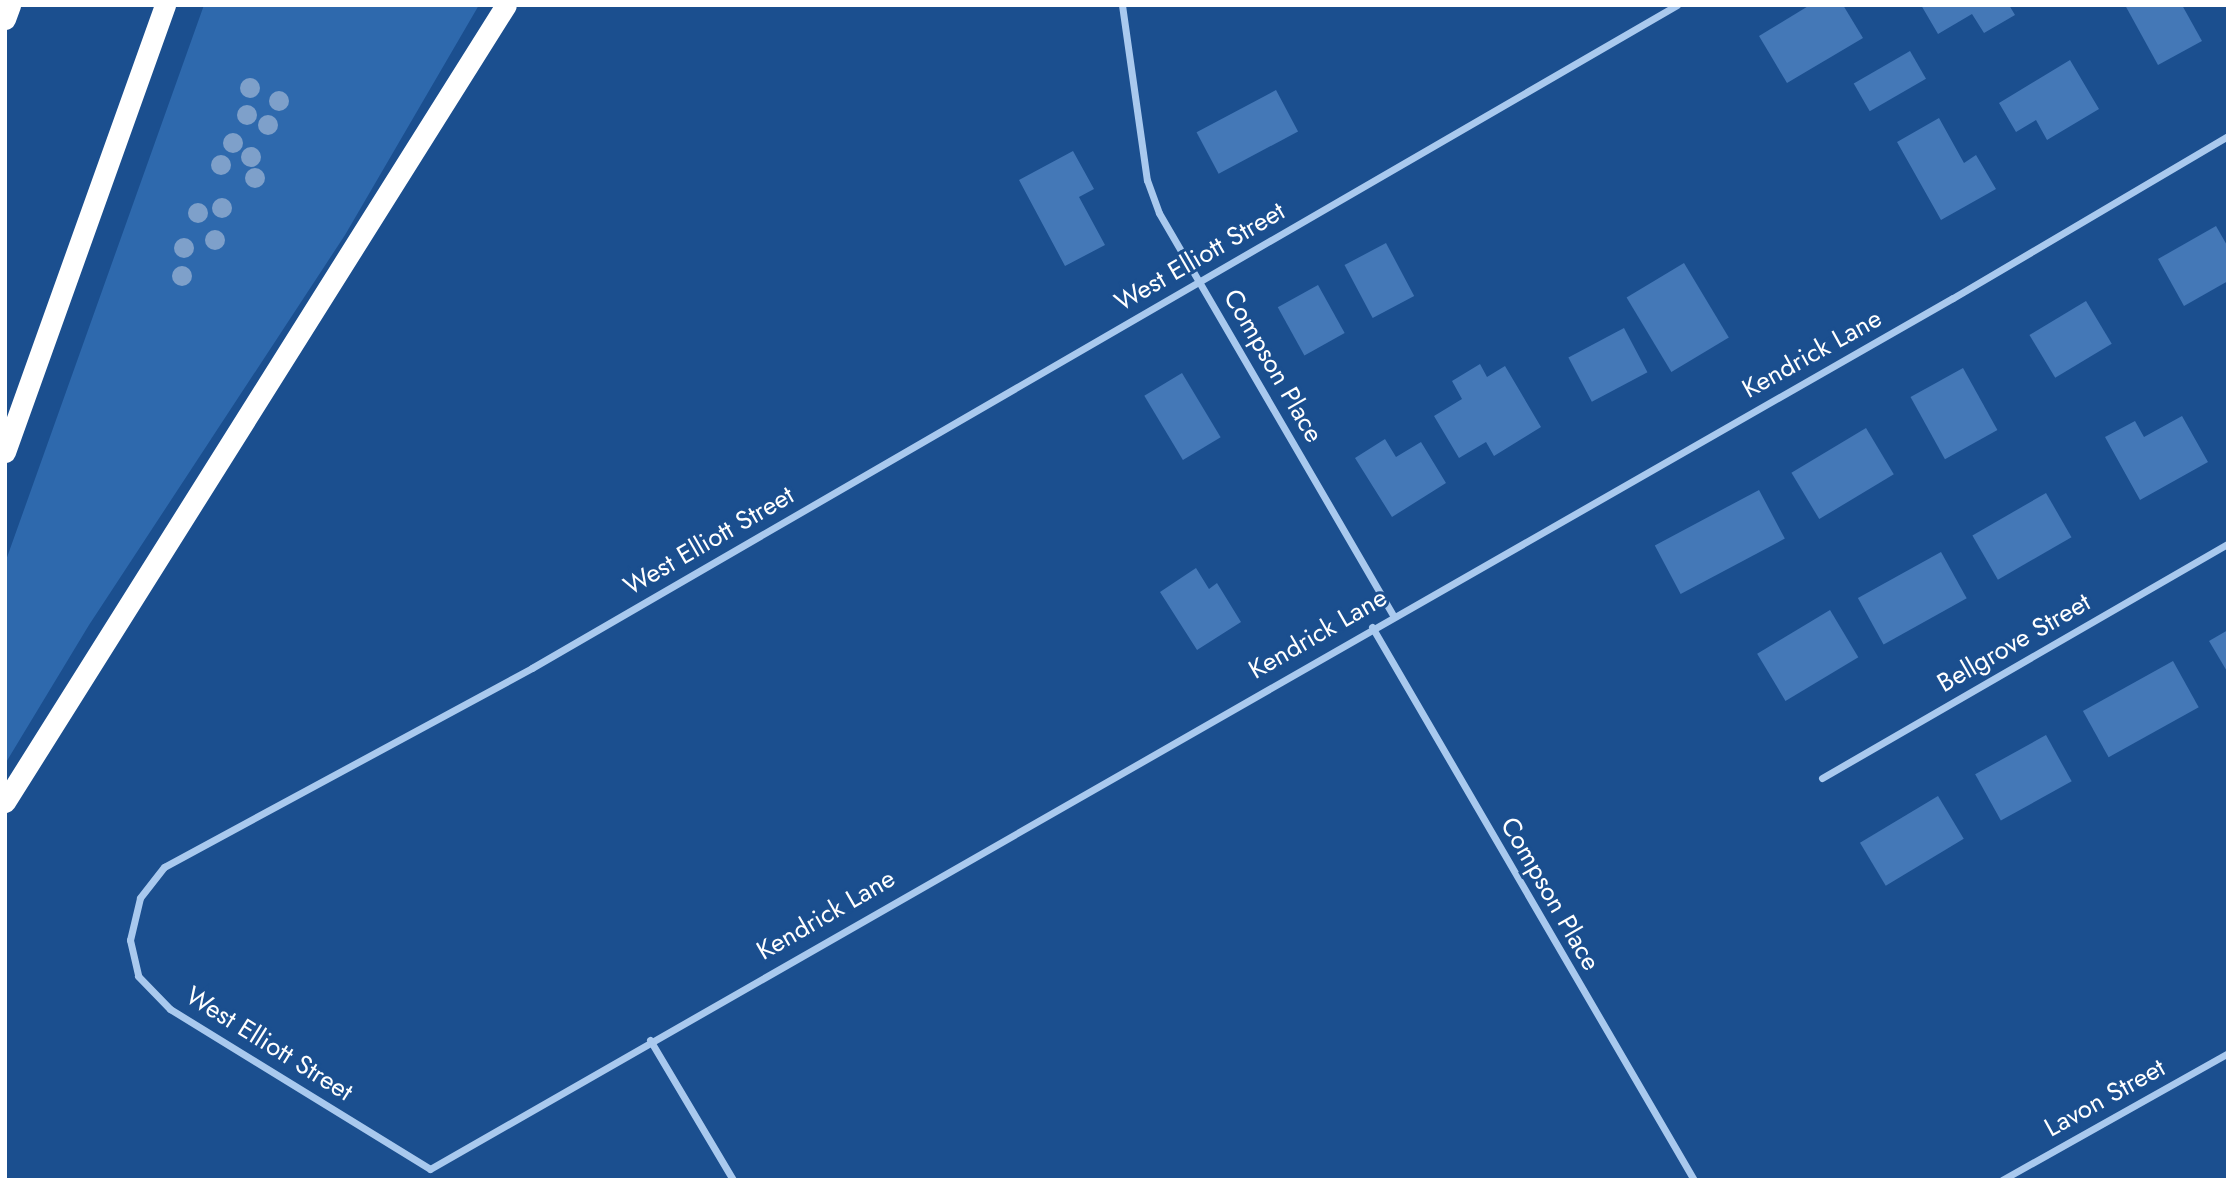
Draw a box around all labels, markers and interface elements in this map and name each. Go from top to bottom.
street label: West Elliott Street [1109,196,1291,318]
street label: Compson Place [1217,284,1329,448]
street label: Kendrick Lane [1737,303,1887,405]
street label: West Elliott Street [618,480,800,602]
street label: Kendrick Lane [1243,582,1393,686]
street label: Bellgrove Street [1932,587,2096,699]
street label: Compson Place [1494,812,1606,976]
street label: Kendrick Lane [751,863,901,967]
street label: West Elliott Street [180,980,358,1108]
street label: Lavon Street [2039,1052,2171,1144]

